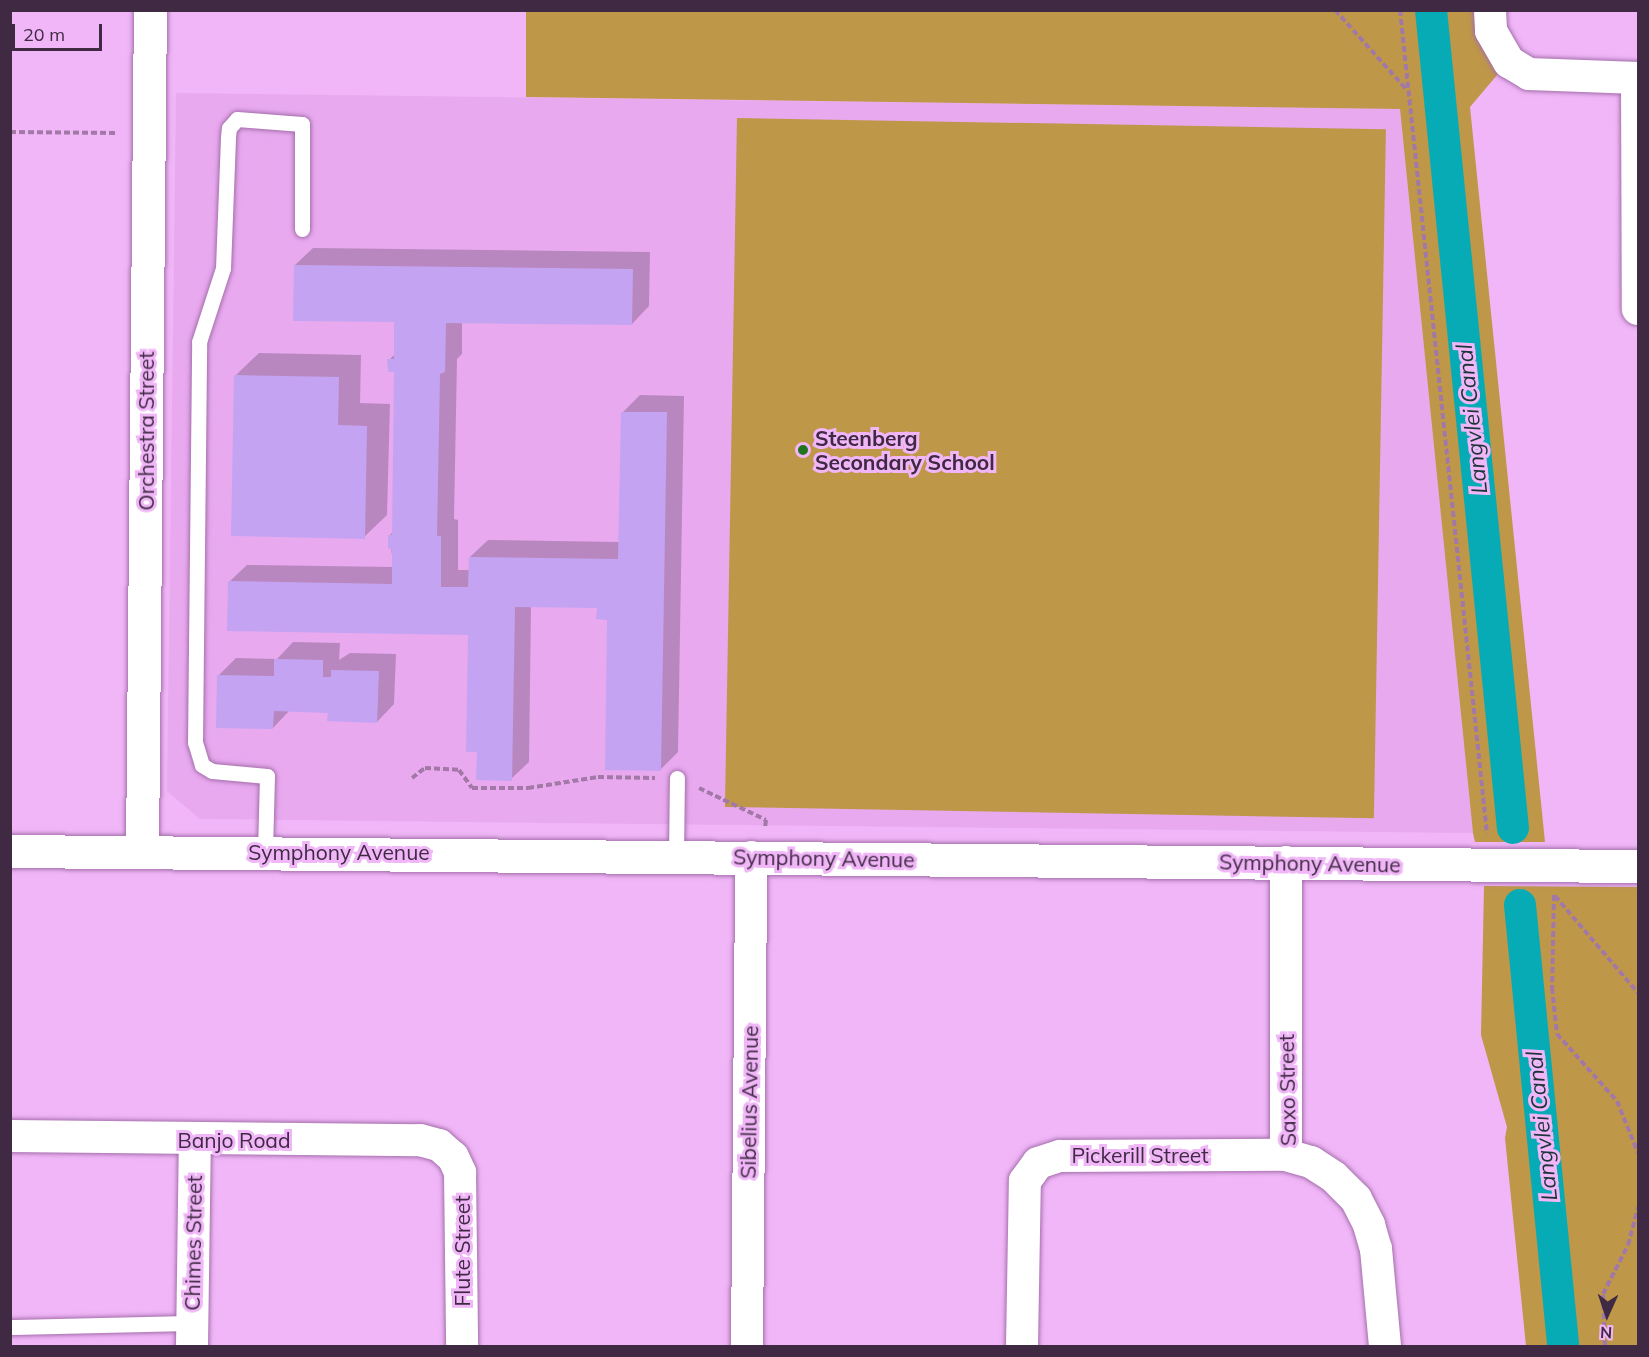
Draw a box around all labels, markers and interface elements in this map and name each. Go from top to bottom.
scale bar [15,12,105,50]
text: 20 m [23,23,65,46]
water label: Langvlei Canal [1451,343,1493,495]
street label: Orchestra Street [133,351,159,511]
place label: Steenberg Secondary School [815,425,995,475]
marker: Steenberg Secondary School [796,443,810,457]
street label: Symphony Avenue [248,839,430,865]
street label: Symphony Avenue [733,844,915,872]
street label: Symphony Avenue [1219,849,1401,877]
street label: Sibelius Avenue [735,1025,763,1179]
street label: Saxo Street [1273,1034,1301,1146]
water label: Langvlei Canal [1521,1050,1563,1202]
street label: Banjo Road [177,1127,291,1153]
street label: Pickerill Street [1071,1142,1209,1168]
street label: Chimes Street [179,1175,207,1311]
street label: Flute Street [449,1195,475,1307]
north arrow [1577,1285,1637,1345]
text: N [1599,1323,1613,1343]

